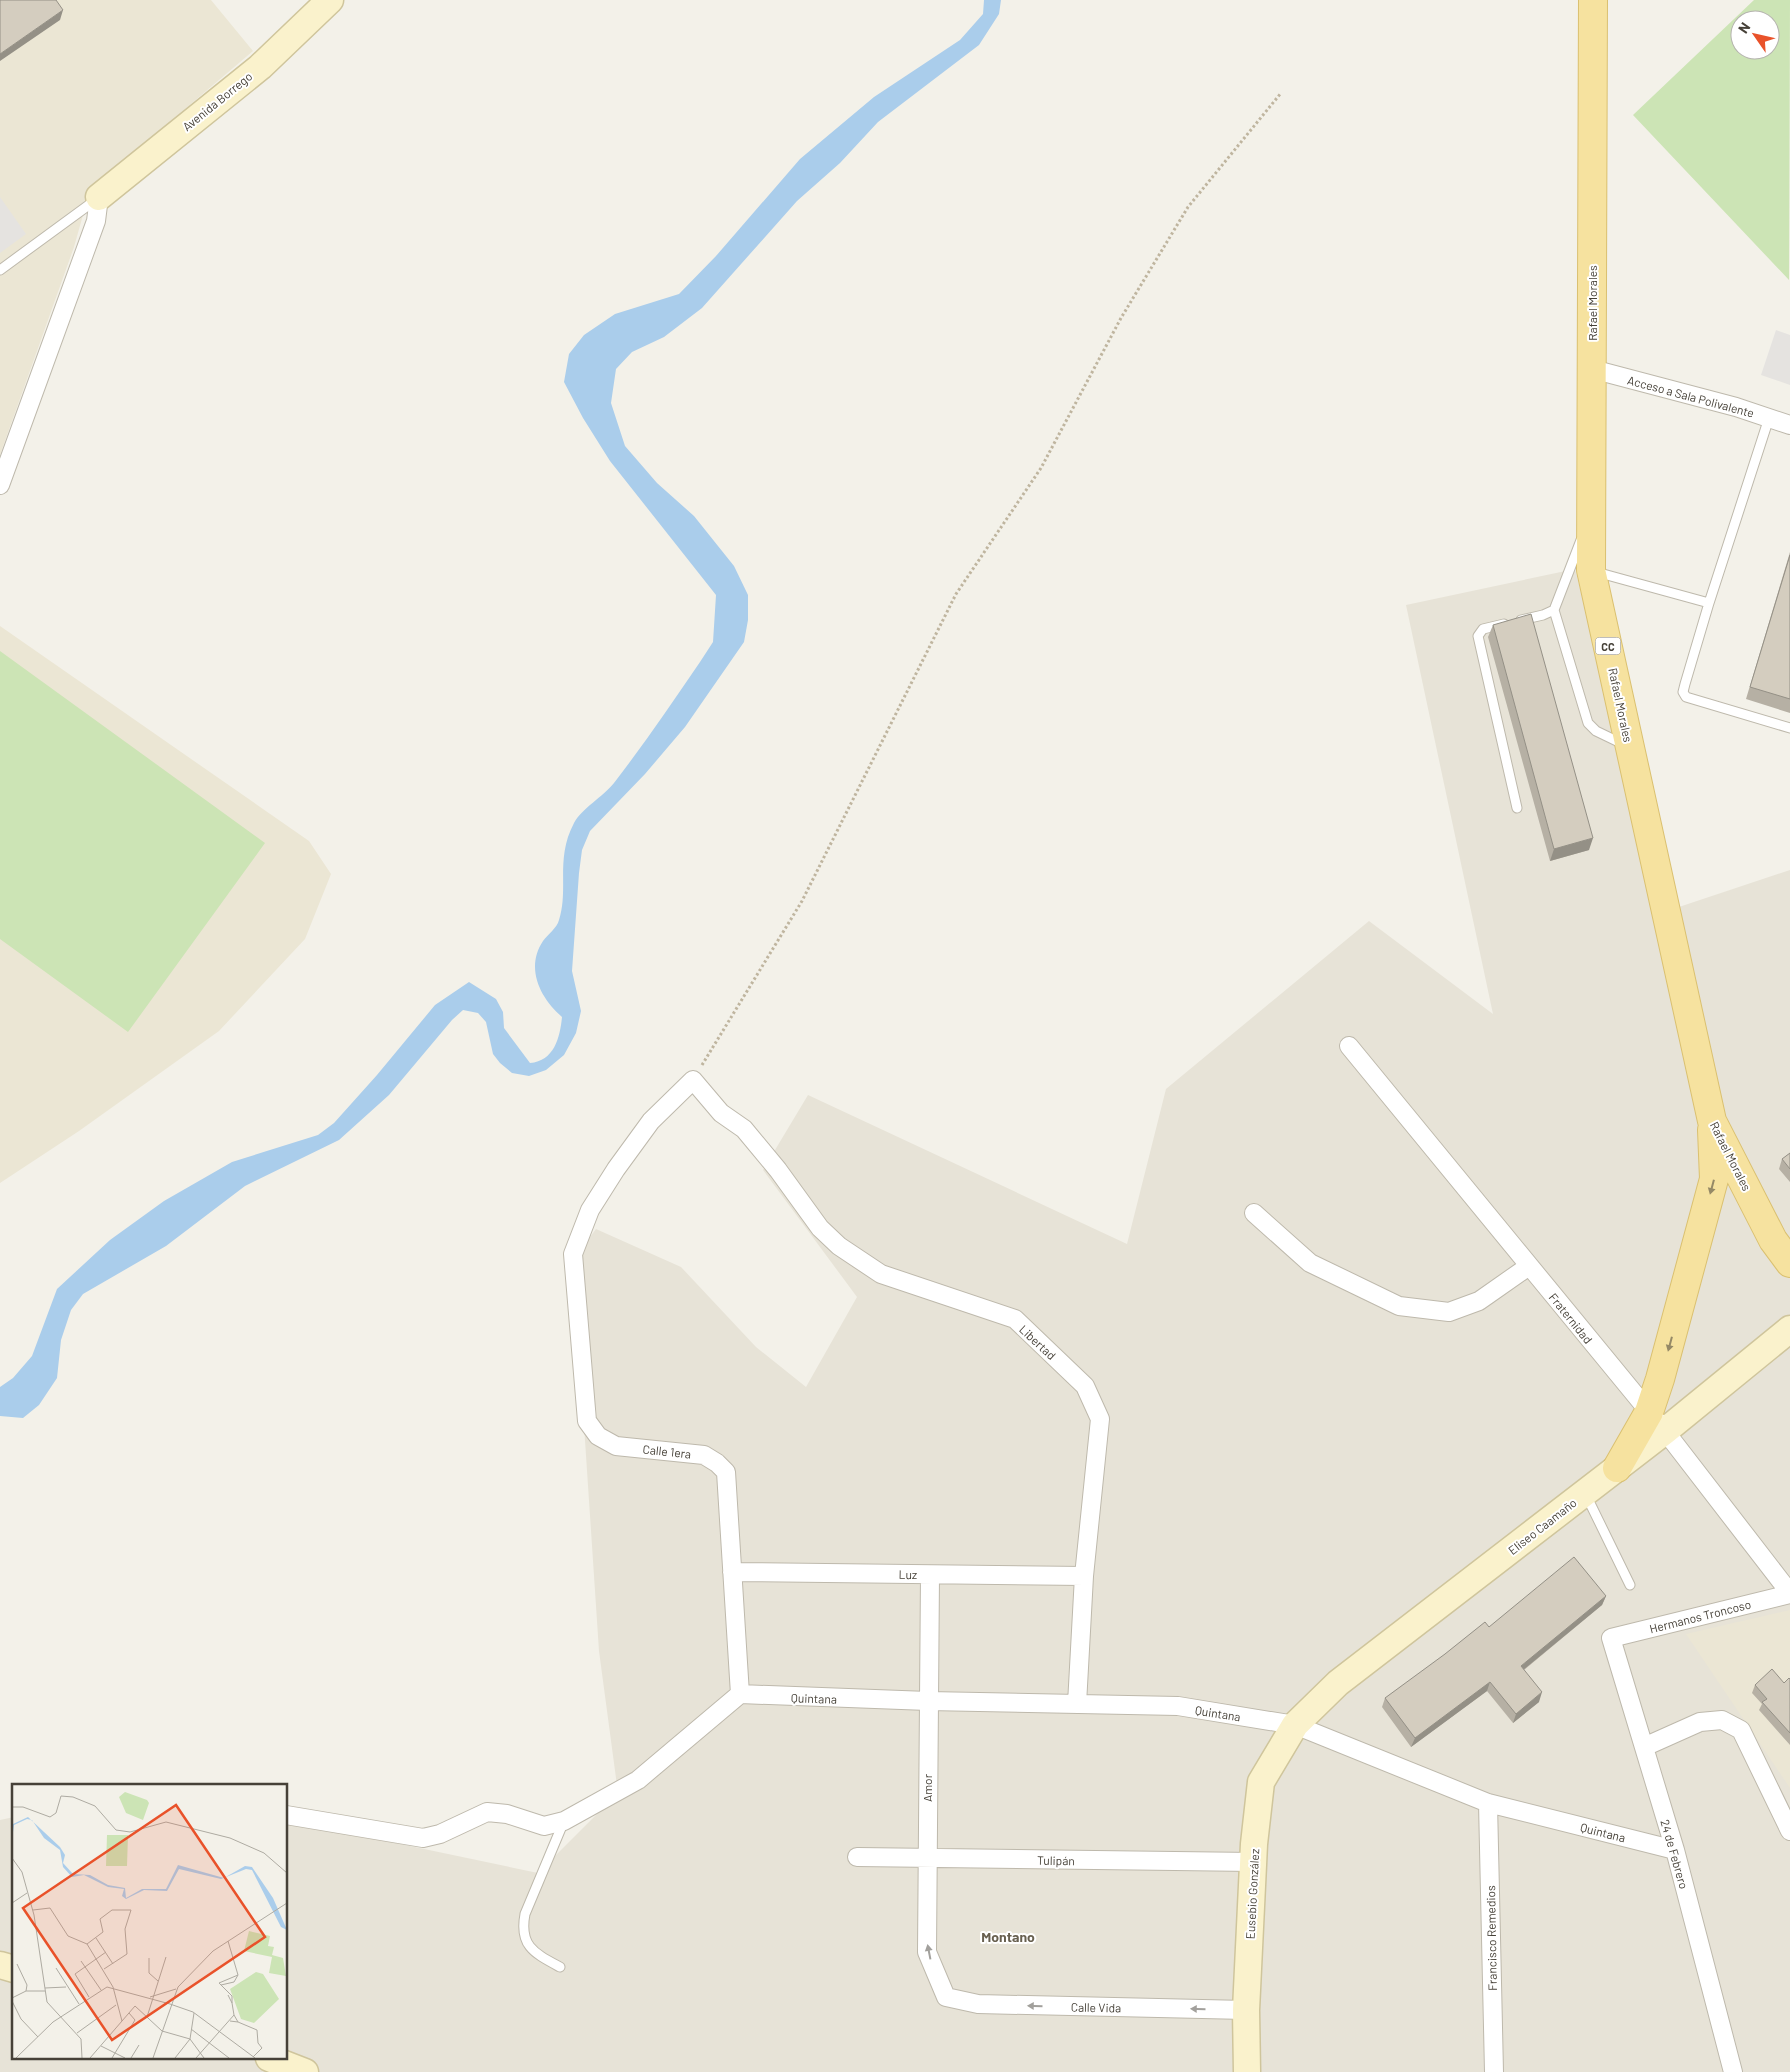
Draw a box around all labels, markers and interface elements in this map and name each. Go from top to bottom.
north arrow [1730,10,1780,60]
text: N [1734,19,1753,36]
street label: Avenida Borrego [179,69,255,133]
street label: Rafael Morales [1585,265,1599,341]
street label: Acceso a Sala Polivalente [1626,372,1756,420]
road number: CC [1596,637,1620,654]
street label: Rafael Morales [1606,667,1636,744]
street label: Rafael Morales [1708,1119,1754,1193]
one-way arrow [1708,1180,1716,1195]
street label: Fraternidad [1546,1290,1596,1346]
street label: Libertad [1017,1322,1059,1362]
one-way arrow [1665,1336,1673,1351]
street label: Calle 1era [642,1441,692,1461]
street label: Eliseo Caamaño [1505,1495,1579,1557]
street label: Luz [899,1567,917,1581]
street label: Hermanos Troncoso [1648,1597,1752,1635]
street label: Quintana [791,1690,837,1706]
street label: Quintana [1194,1702,1242,1724]
street label: Amor [920,1773,934,1802]
inset map [12,1784,288,2060]
street label: 24 de Febrero [1658,1818,1692,1890]
street label: Quintana [1579,1820,1627,1844]
street label: Eusebio González [1243,1848,1261,1940]
street label: Tulipán [1037,1853,1075,1867]
street label: Francisco Remedios [1483,1885,1499,1991]
district label: Montano [981,1928,1035,1945]
one-way arrow [925,1944,933,1959]
street label: Calle Vida [1071,2000,1121,2014]
one-way arrow [1027,2001,1043,2009]
one-way arrow [1189,2005,1205,2013]

